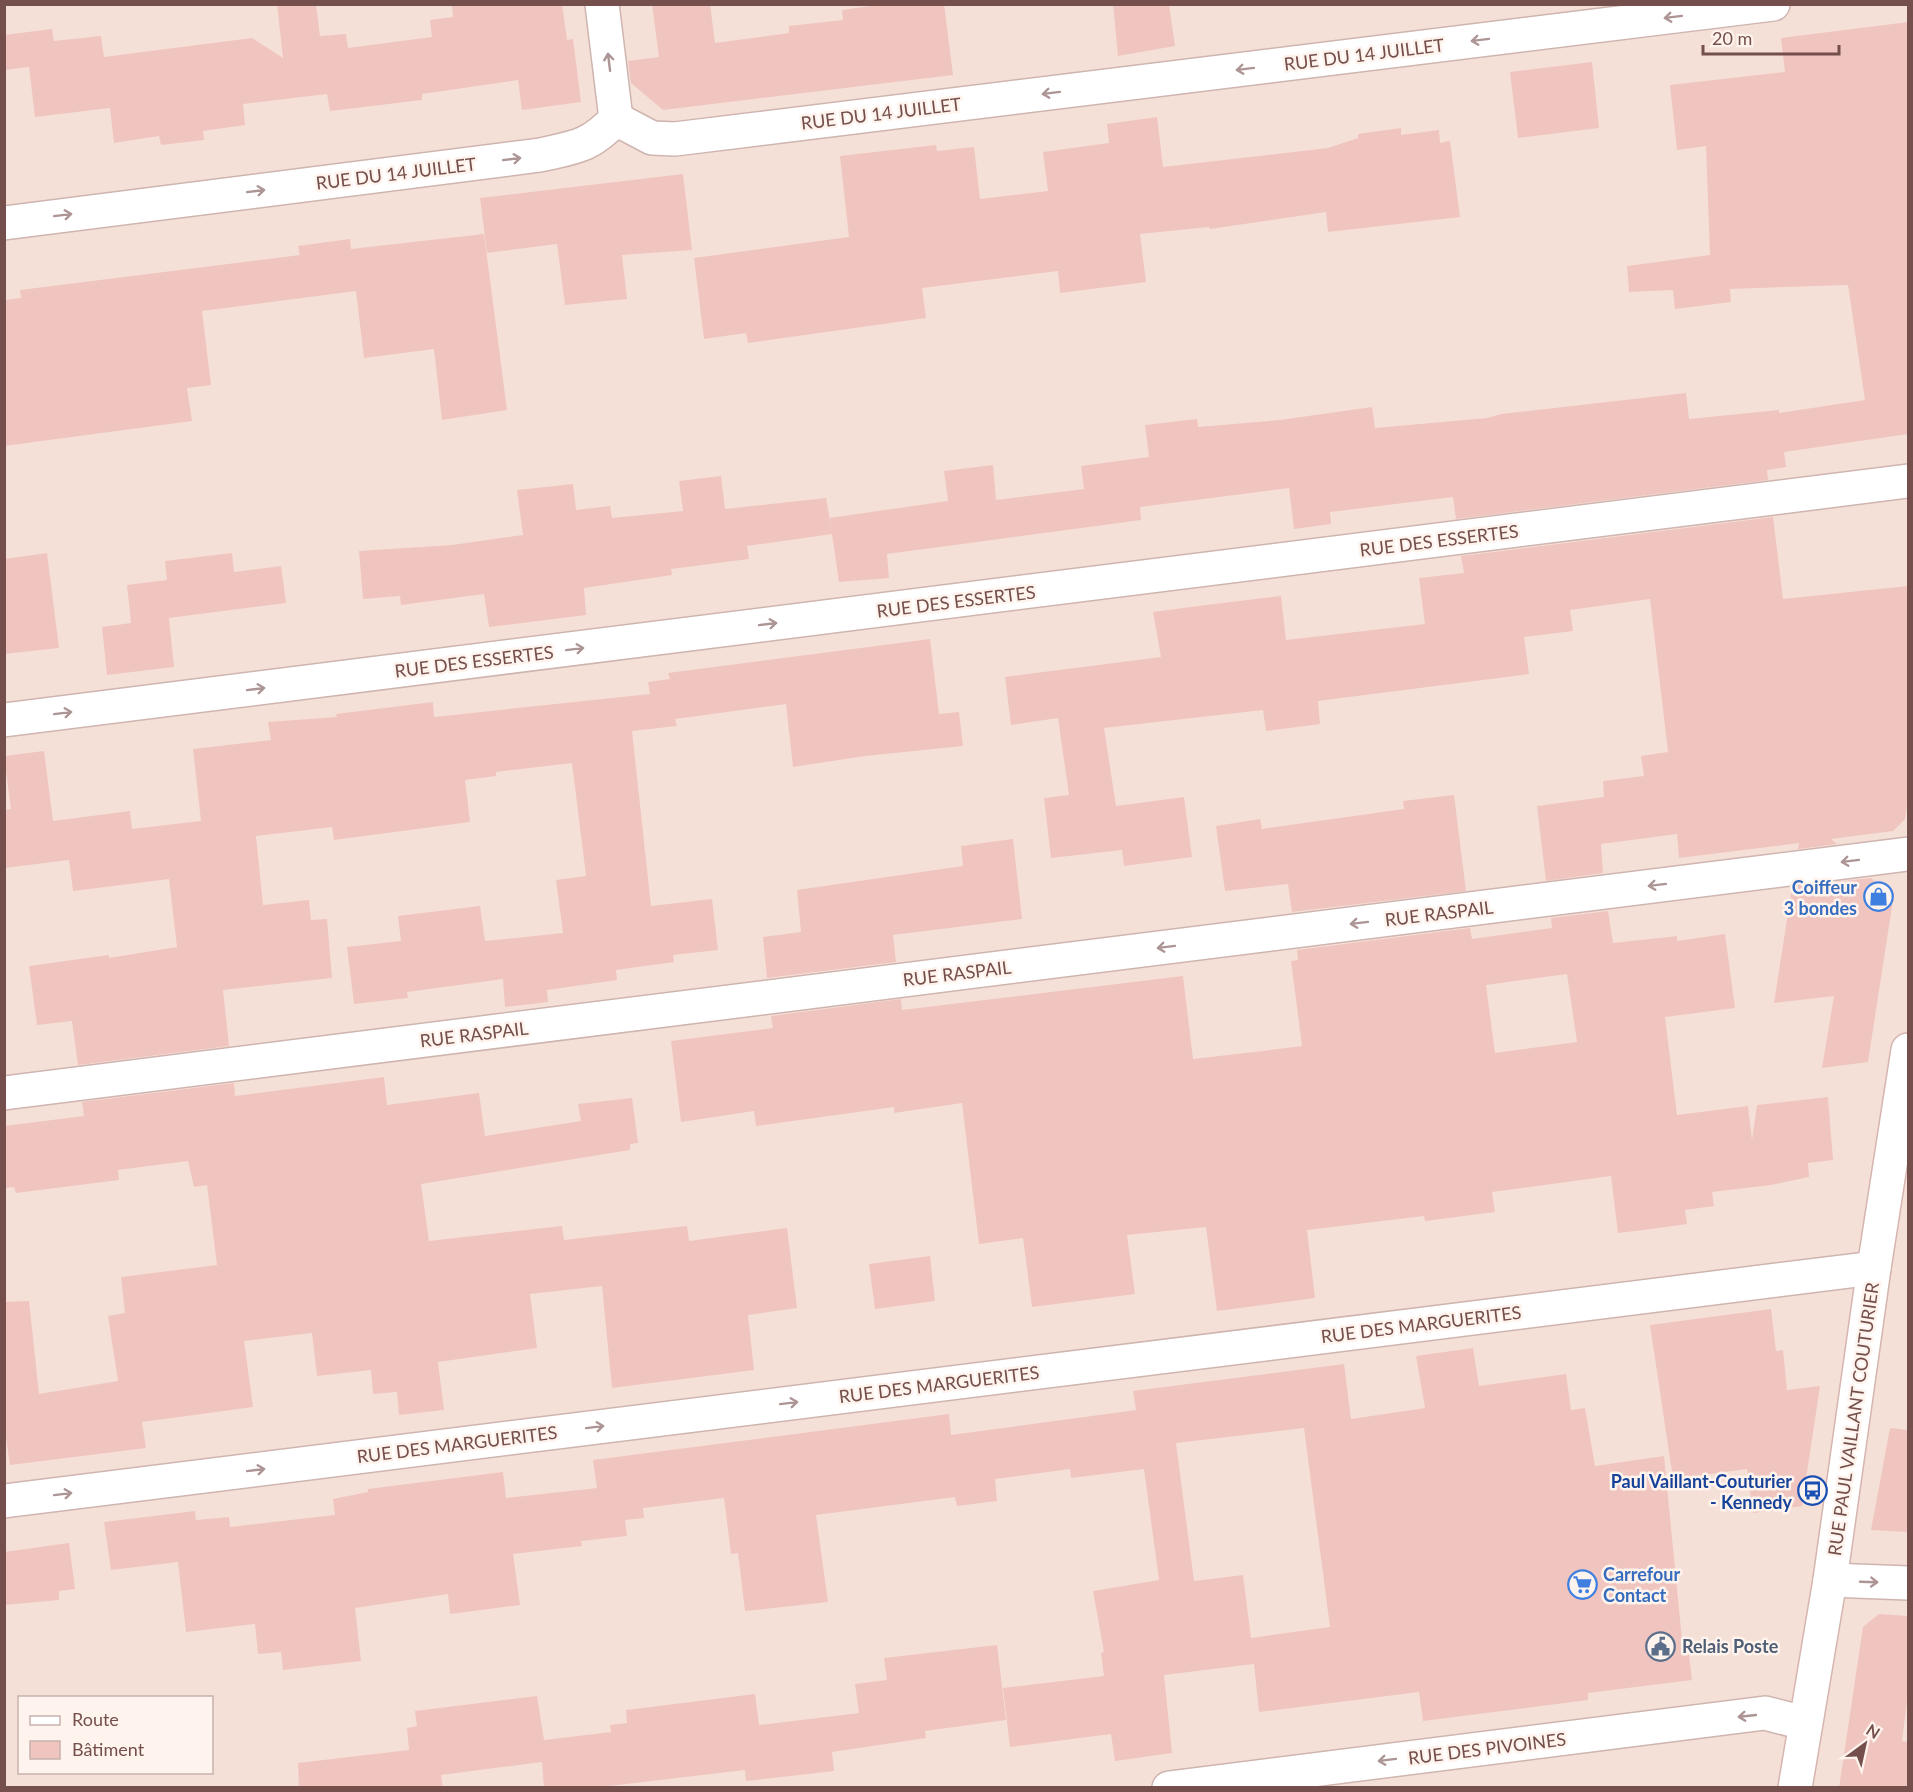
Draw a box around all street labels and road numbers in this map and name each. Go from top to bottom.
street label: RUE DU 14 JUILLET [1283,33,1446,75]
street label: RUE DU 14 JUILLET [800,92,963,134]
street label: RUE DU 14 JUILLET [315,152,478,194]
street label: RUE DES ESSERTES [1358,519,1520,561]
street label: RUE DES ESSERTES [875,580,1037,622]
street label: RUE DES ESSERTES [393,640,555,682]
street label: RUE RASPAIL [1384,895,1494,931]
street label: RUE RASPAIL [902,955,1012,991]
street label: RUE RASPAIL [419,1016,529,1052]
street label: RUE PAUL VAILLANT COUTURIER [1823,1280,1883,1557]
street label: RUE DES MARGUERITES [1319,1301,1523,1347]
street label: RUE DES MARGUERITES [837,1361,1041,1407]
street label: RUE DES MARGUERITES [355,1421,559,1467]
street label: RUE DES PIVOINES [1407,1727,1567,1769]

